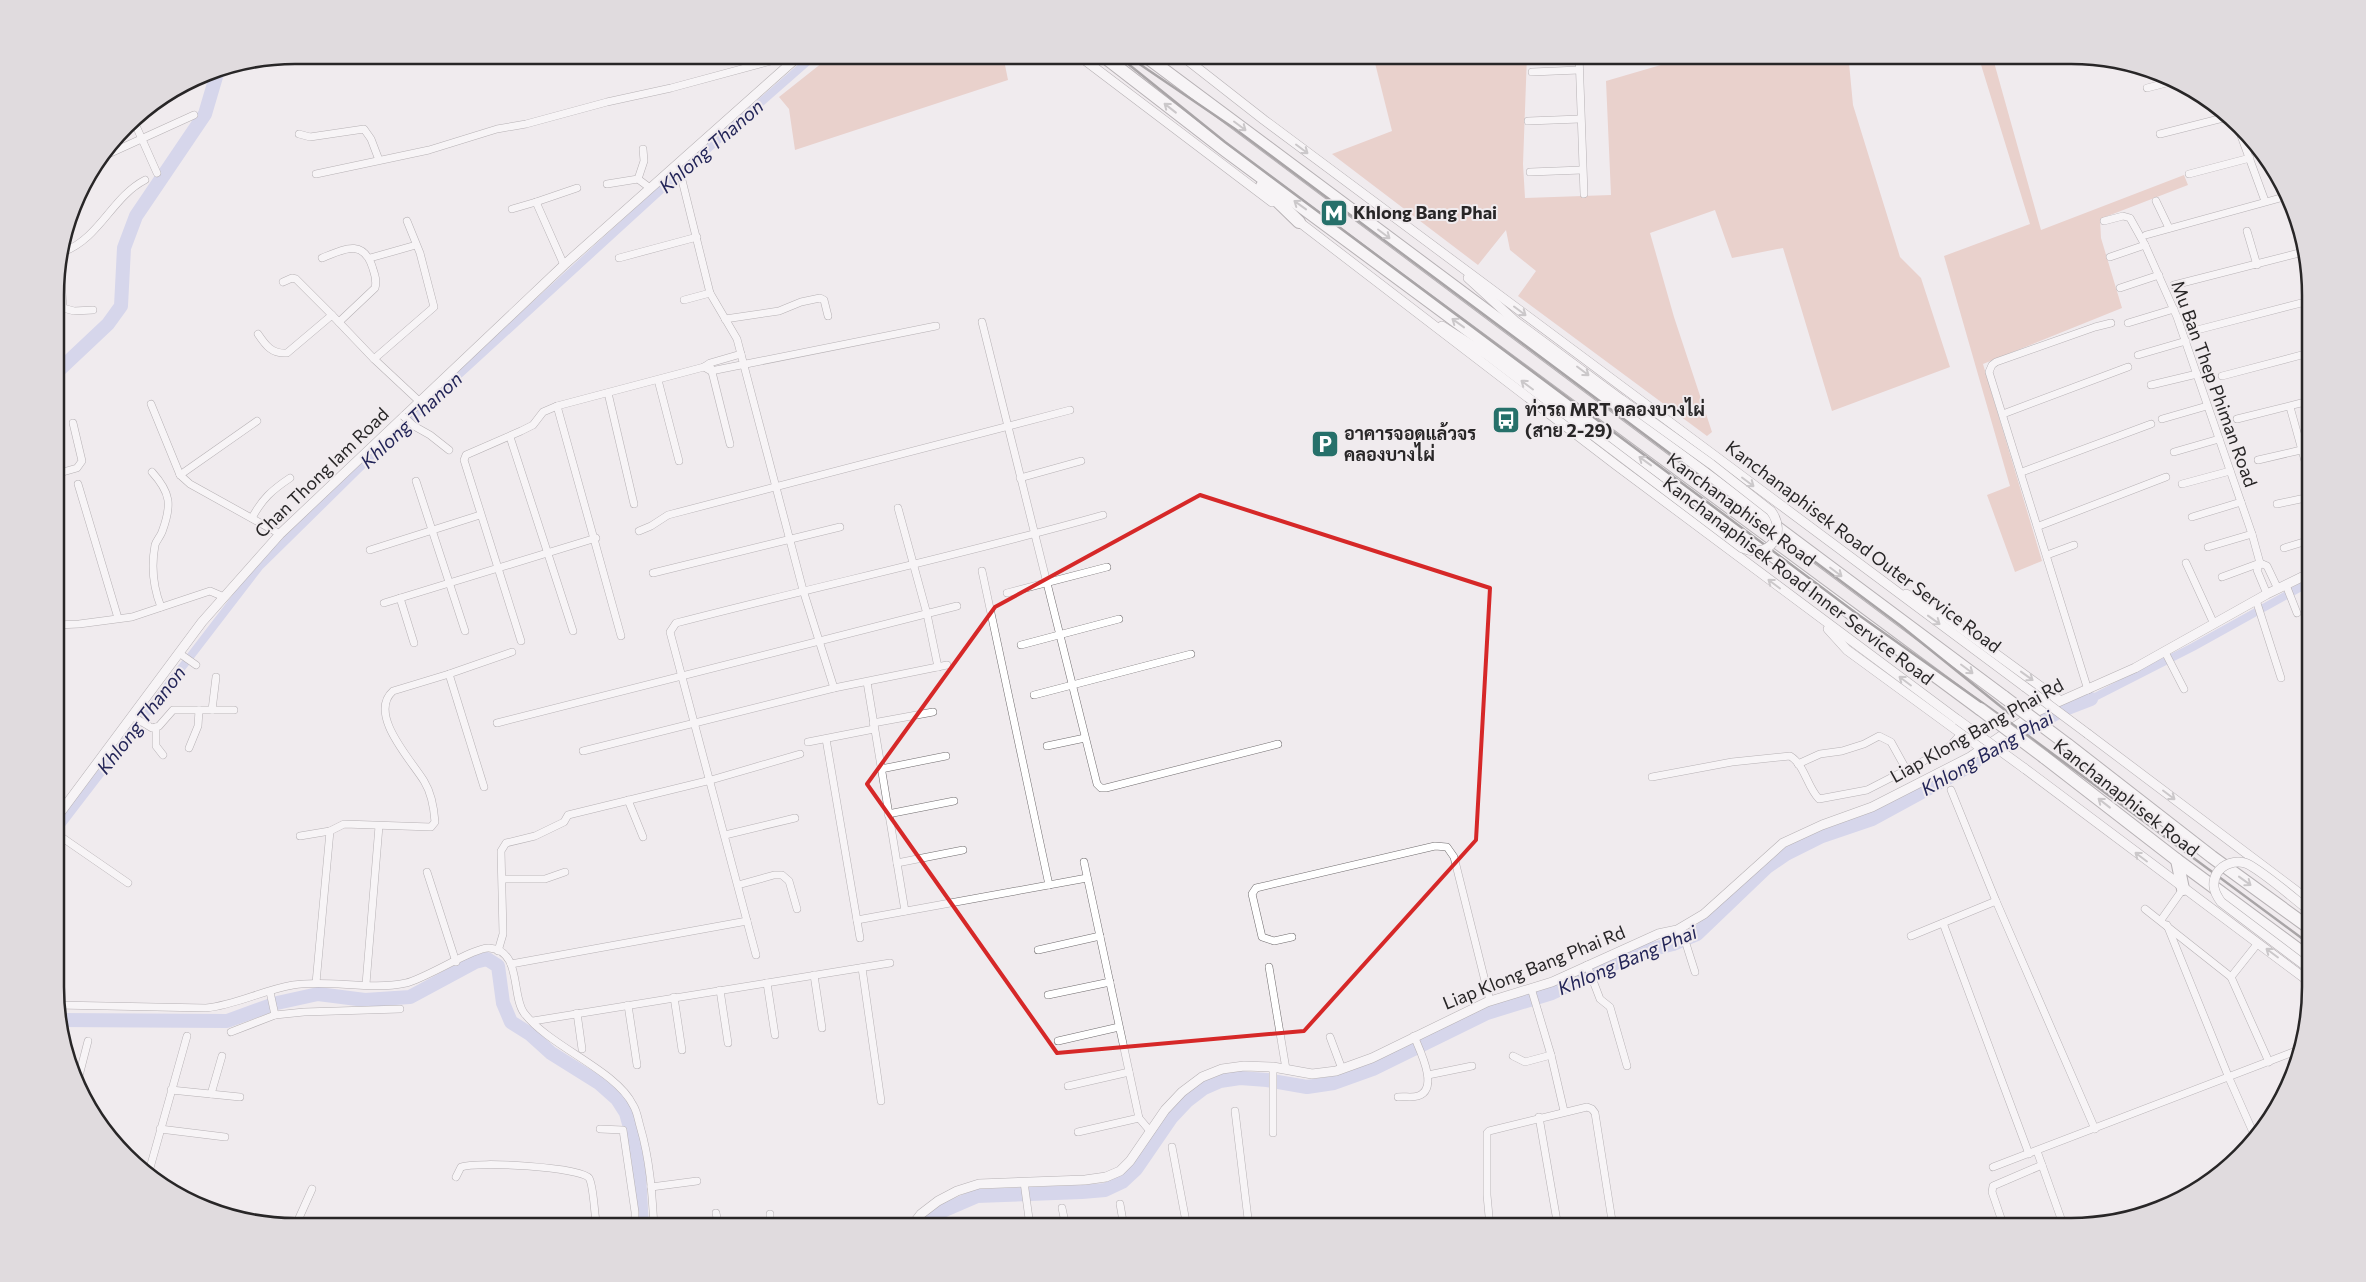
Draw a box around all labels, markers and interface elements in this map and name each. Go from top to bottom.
water label: Khlong Thanon [654,94,768,197]
one-way arrow [1164,102,1177,113]
one-way arrow [1233,121,1247,131]
one-way arrow [1295,144,1309,154]
metro station icon: Khlong Bang Phai [1319,198,1349,228]
one-way arrow [1294,200,1307,211]
place label: Khlong Bang Phai [1353,201,1497,223]
one-way arrow [1377,229,1391,239]
street label: Mu Ban Thep Phiman Road [2167,277,2263,490]
one-way arrow [1513,306,1527,316]
one-way arrow [1451,318,1465,328]
one-way arrow [1576,366,1589,377]
water label: Khlong Thanon [355,367,466,473]
one-way arrow [1521,380,1534,391]
place label: ท่ารถ MRT คลองบางไผ่ (สาย 2-29) [1525,397,1705,441]
street label: Chan Thong Iam Road [250,403,393,542]
bus stop icon: ท่ารถ MRT คลองบางไผ่ (สาย 2-29) [1491,405,1521,435]
place label: อาคารจอดแล้วจร คลองบางไผ่ [1344,422,1476,465]
parking icon: อาคารจอดแล้วจร คลองบางไผ่ [1310,429,1340,459]
street label: Kanchanaphisek Road Outer Service Road [1722,435,2006,657]
street label: Kanchanaphisek Road [1663,448,1820,571]
one-way arrow [1638,456,1652,466]
street label: Kanchanaphisek Road Inner Service Road [1659,471,1938,689]
one-way arrow [1741,476,1754,487]
one-way arrow [1829,567,1843,577]
one-way arrow [1767,579,1781,589]
one-way arrow [1927,615,1941,626]
water label: Khlong Thanon [91,661,190,778]
one-way arrow [1960,664,1974,674]
one-way arrow [2020,671,2033,682]
street label: Liap Klong Bang Phai Rd [1886,673,2067,787]
one-way arrow [1899,675,1912,686]
water label: Khlong Bang Phai [1916,705,2058,800]
street label: Kanchanaphisek Road [2049,734,2204,861]
one-way arrow [2162,790,2176,800]
one-way arrow [2098,798,2111,809]
one-way arrow [2134,852,2148,862]
one-way arrow [2238,876,2252,886]
water label: Khlong Bang Phai [1554,919,1701,999]
street label: Liap Klong Bang Phai Rd [1439,920,1628,1014]
one-way arrow [2266,948,2279,959]

